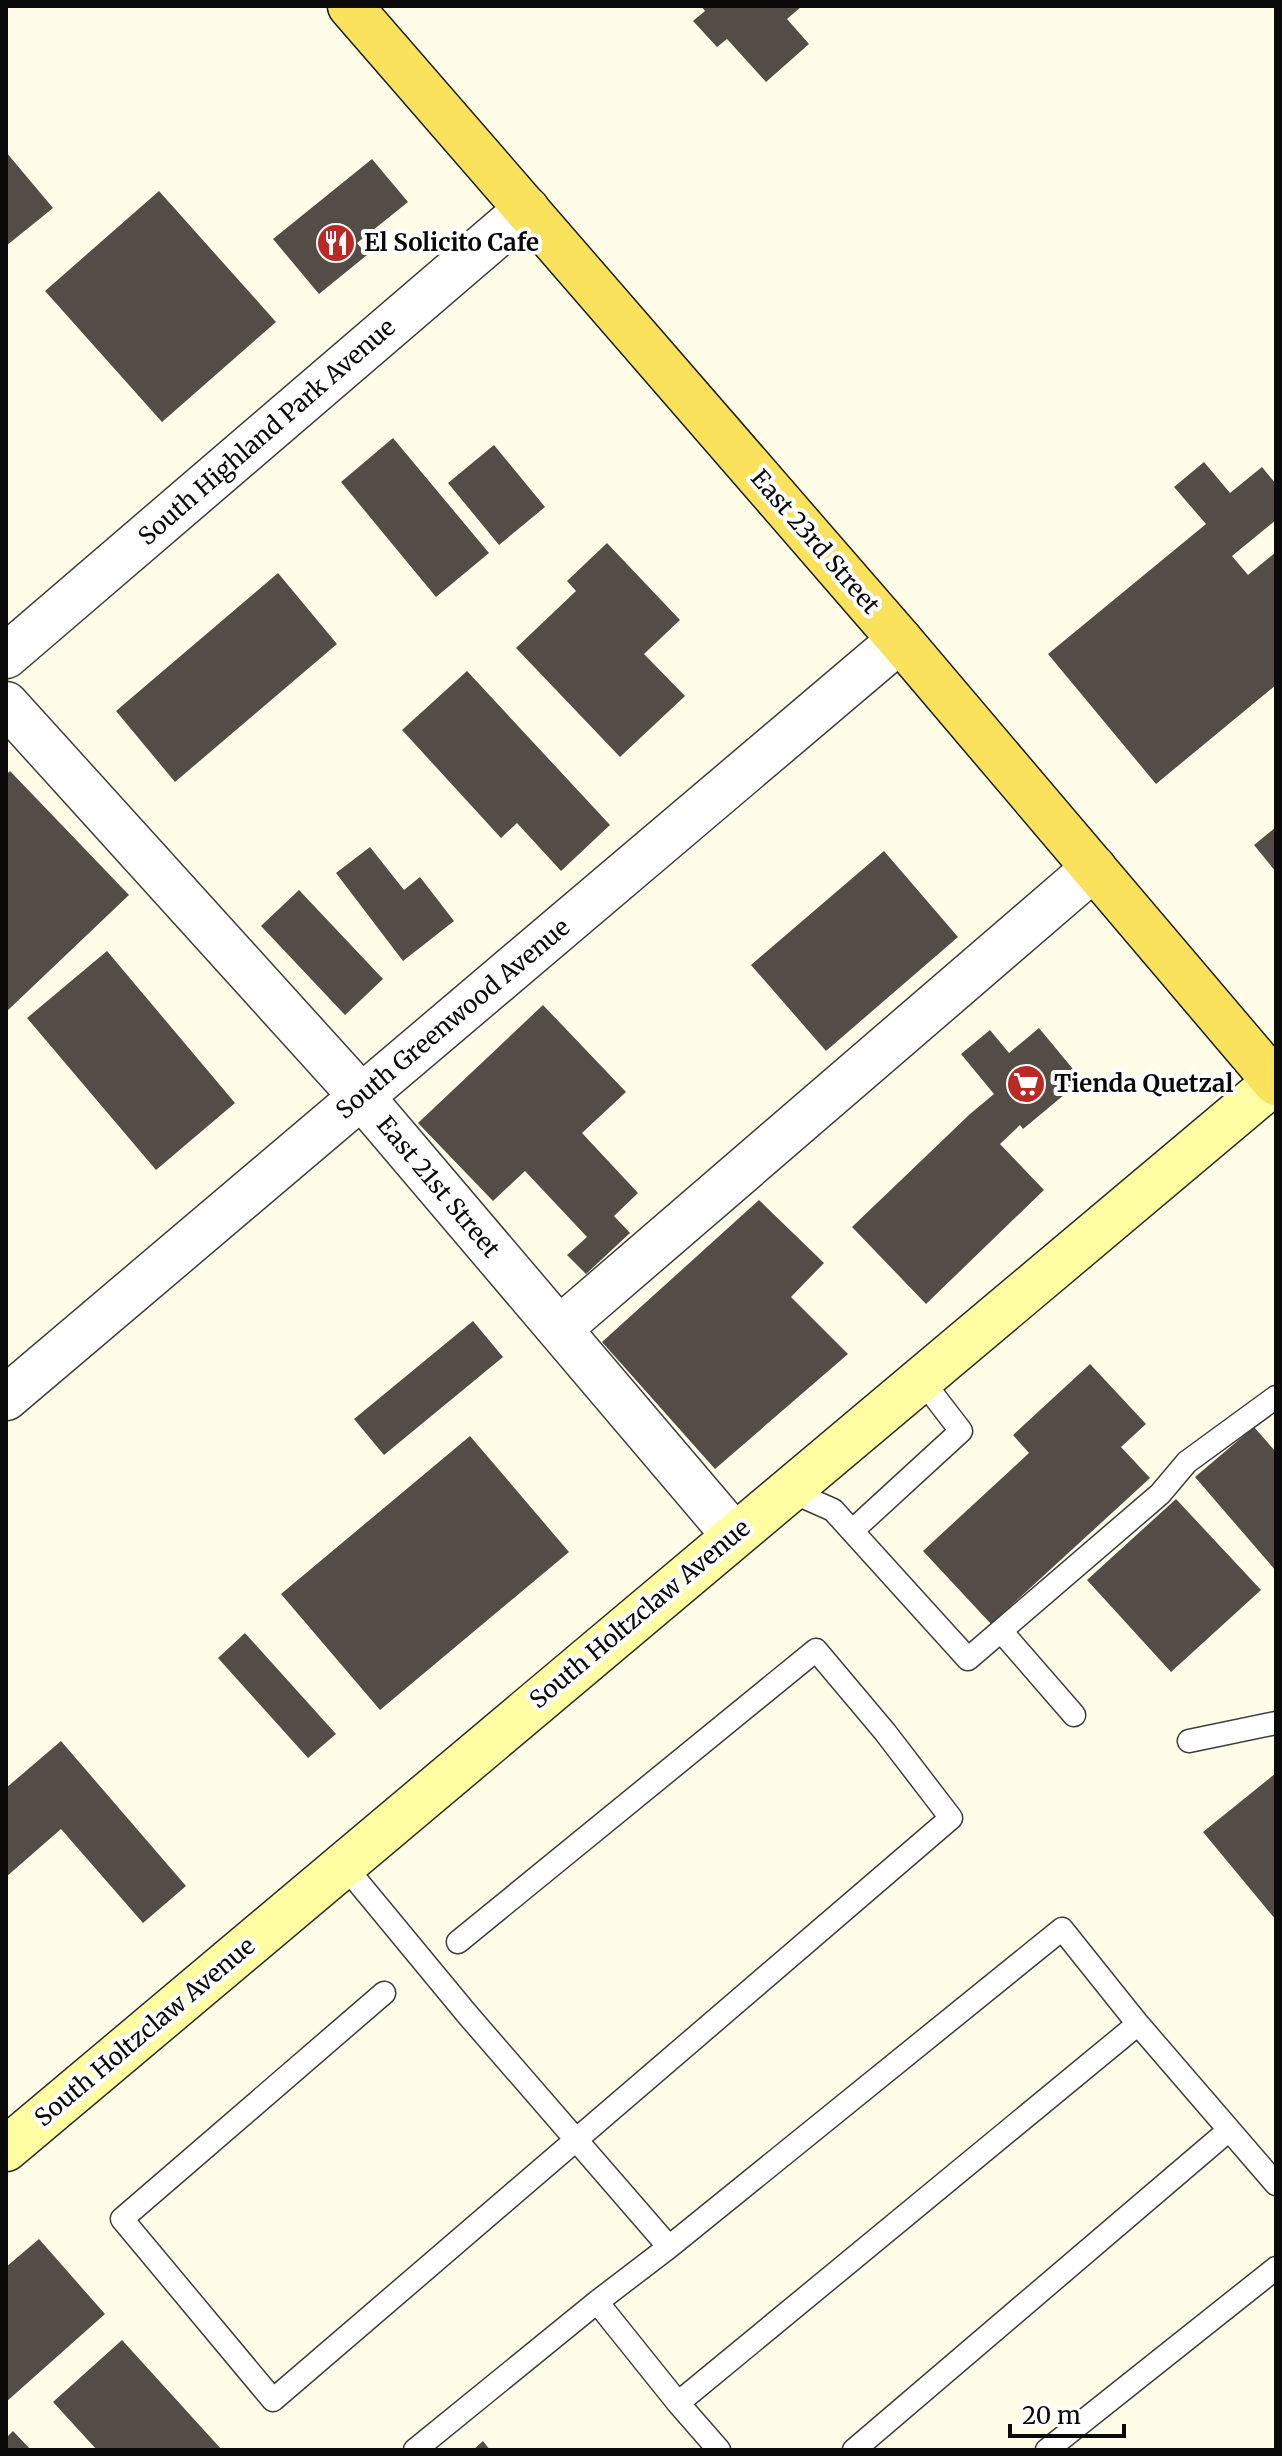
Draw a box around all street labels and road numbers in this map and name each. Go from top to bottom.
street label: South Highland Park Avenue [132,312,402,552]
street label: East 23rd Street [744,463,887,621]
street label: South Greenwood Avenue [329,912,576,1126]
street label: East 21st Street [370,1109,507,1264]
street label: South Holtzclaw Avenue [523,1512,756,1715]
street label: South Holtzclaw Avenue [28,1930,261,2133]

